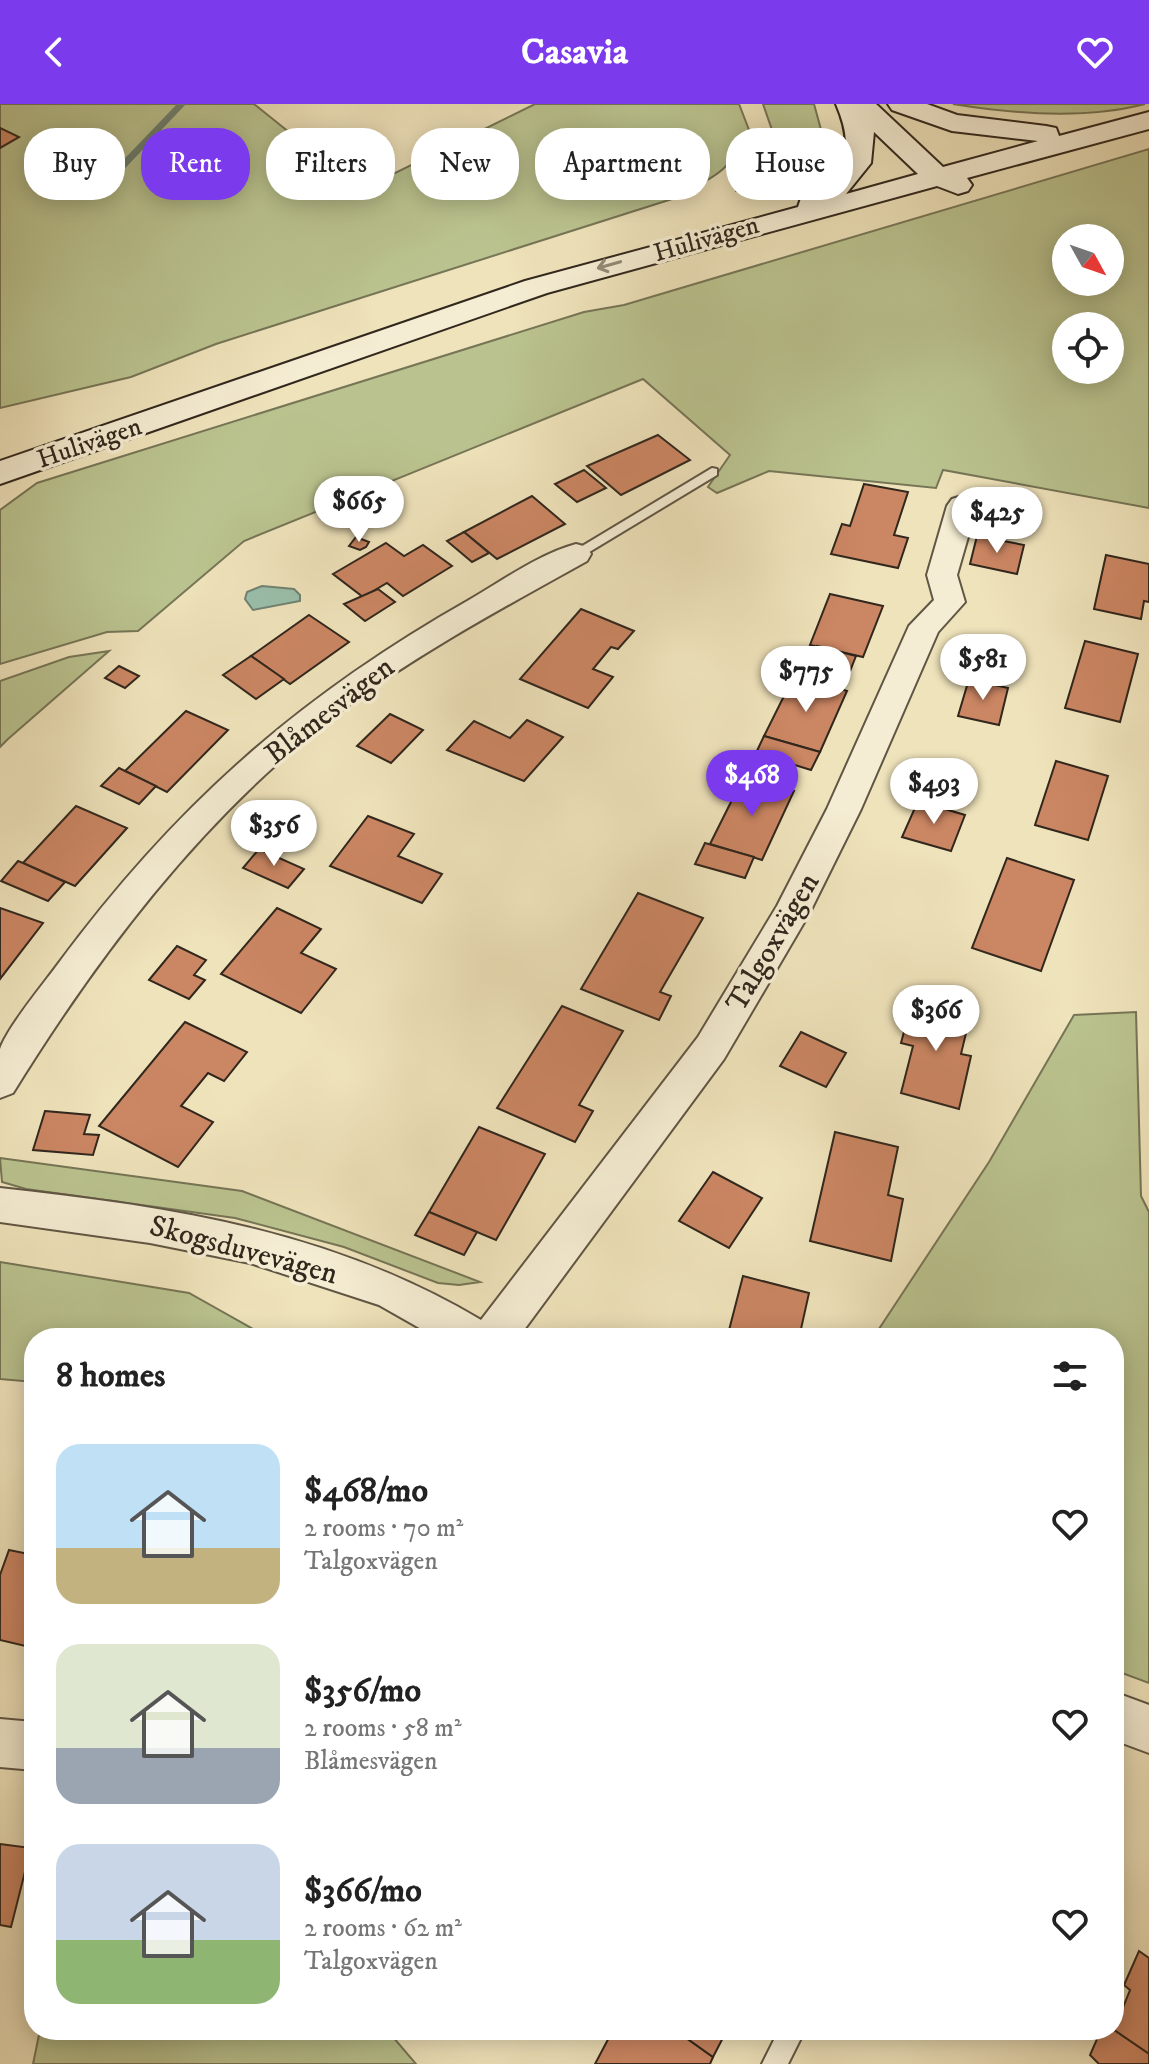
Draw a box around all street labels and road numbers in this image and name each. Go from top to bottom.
street label: Hulivägen [650,209,763,270]
street label: Hulivägen [33,410,146,477]
street label: Blåmesvägen [258,649,402,773]
street label: Talgoxvägen [719,866,828,1019]
street label: Skogsduvevägen [146,1208,342,1293]

